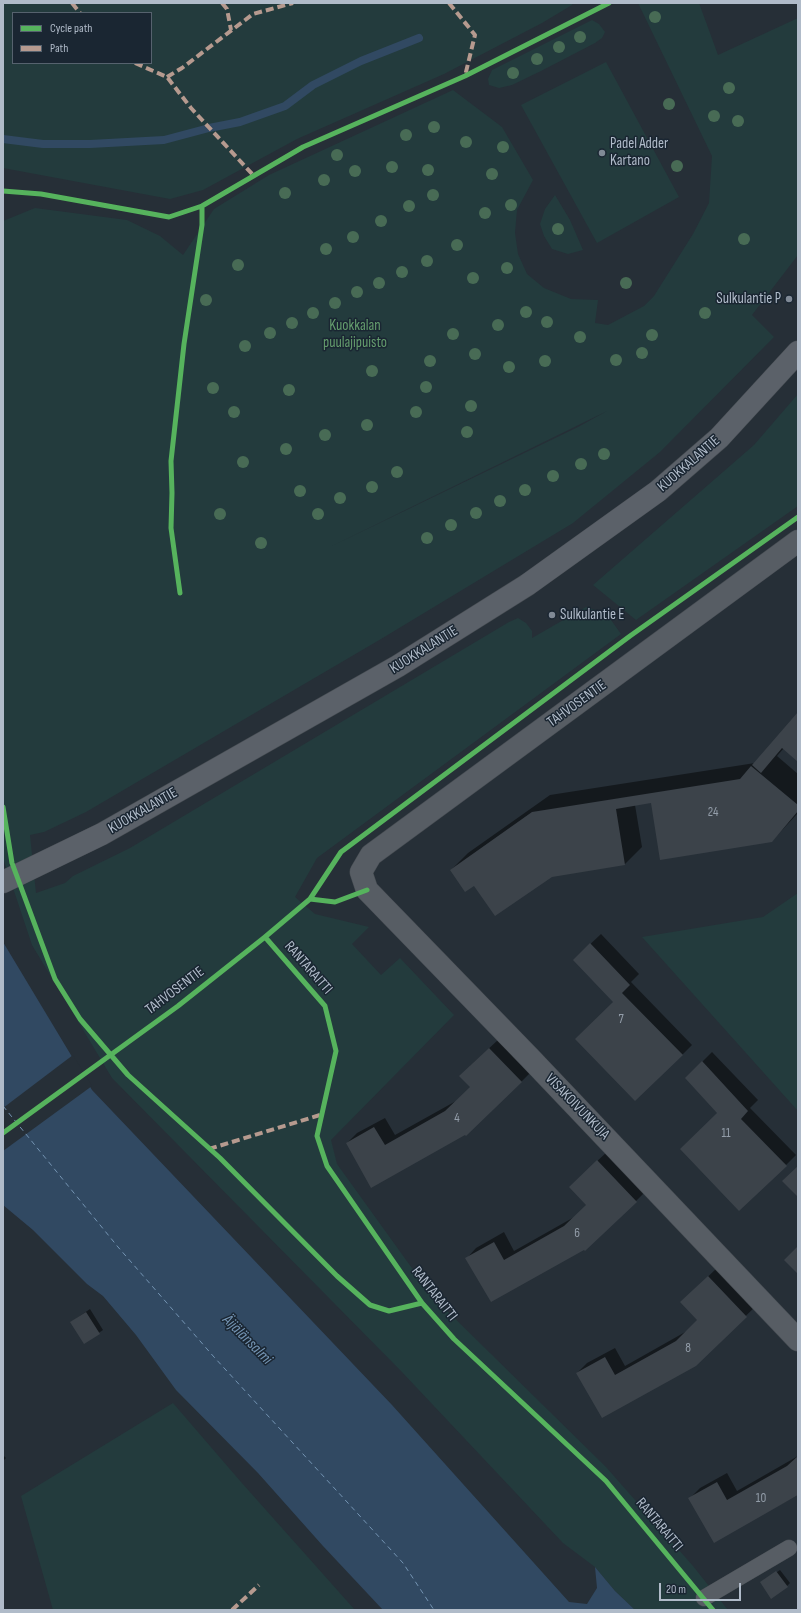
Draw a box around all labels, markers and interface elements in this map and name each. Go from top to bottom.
legend [12,12,152,64]
text: Cycle path [50,21,92,36]
text: Path [50,41,68,56]
place label: Padel Adder Kartano [610,135,668,170]
marker: Padel Adder Kartano [597,148,607,158]
place label: Sulkulantie P [716,290,781,308]
marker: Sulkulantie P [784,294,794,304]
park label: Kuokkalan puulajipuisto [323,317,387,352]
street label: KUOKKALANTIE [654,432,724,496]
place label: Sulkulantie E [560,606,625,624]
marker: Sulkulantie E [547,610,557,620]
street label: KUOKKALANTIE [387,622,461,678]
street label: TAHVOSENTIE [544,676,610,732]
street label: KUOKKALANTIE [105,784,181,838]
house number: 24 [708,805,718,821]
street label: RANTARAITTI [280,938,336,998]
street label: TAHVOSENTIE [142,963,208,1019]
house number: 7 [618,1012,624,1028]
street label: VISAKOIVUNKUJA [541,1070,613,1144]
house number: 4 [454,1111,460,1127]
house number: 11 [721,1126,731,1142]
house number: 6 [574,1226,580,1242]
street label: RANTARAITTI [407,1263,461,1325]
water label: Äijälänsalmi [218,1311,276,1369]
house number: 8 [685,1341,691,1357]
house number: 10 [756,1491,766,1507]
street label: RANTARAITTI [631,1495,687,1555]
scale bar [661,1575,743,1601]
text: 20 m [666,1582,686,1597]

